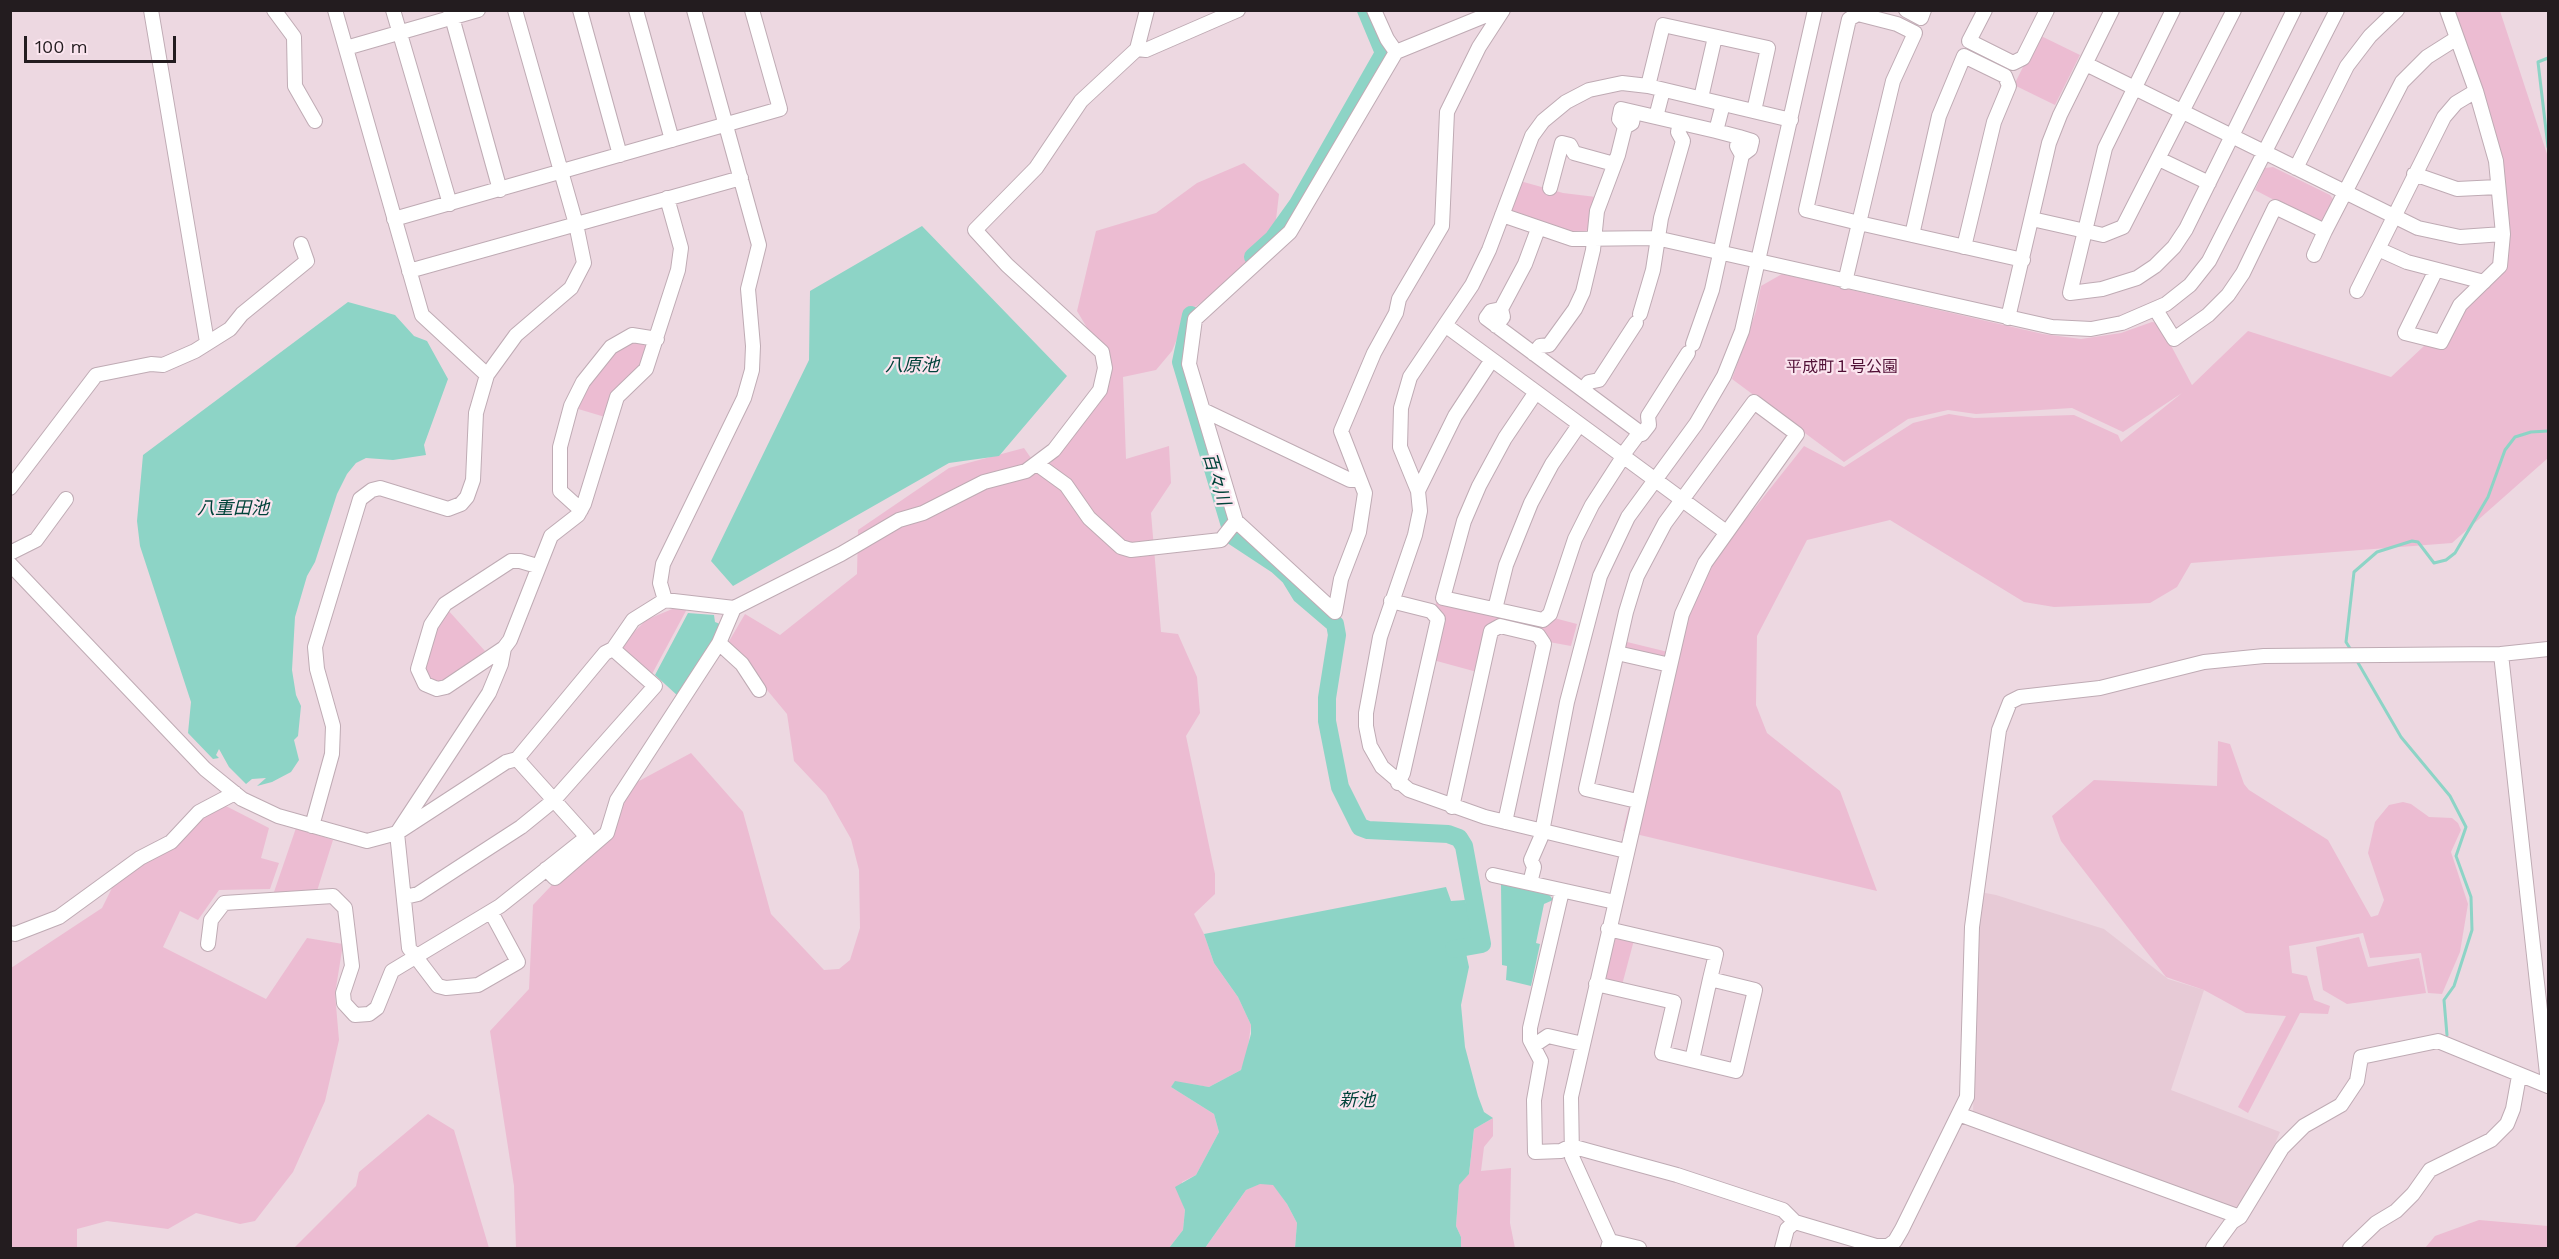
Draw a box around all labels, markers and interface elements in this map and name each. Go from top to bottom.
scale bar [27,24,178,62]
text: 100 m [35,36,88,57]
water label: 八原池 [885,355,939,377]
park label: 平成町１号公園 [1786,357,1898,377]
water label: 百々川 [1198,450,1234,508]
water label: 八重田池 [197,498,269,520]
water label: 新池 [1339,1090,1375,1112]

